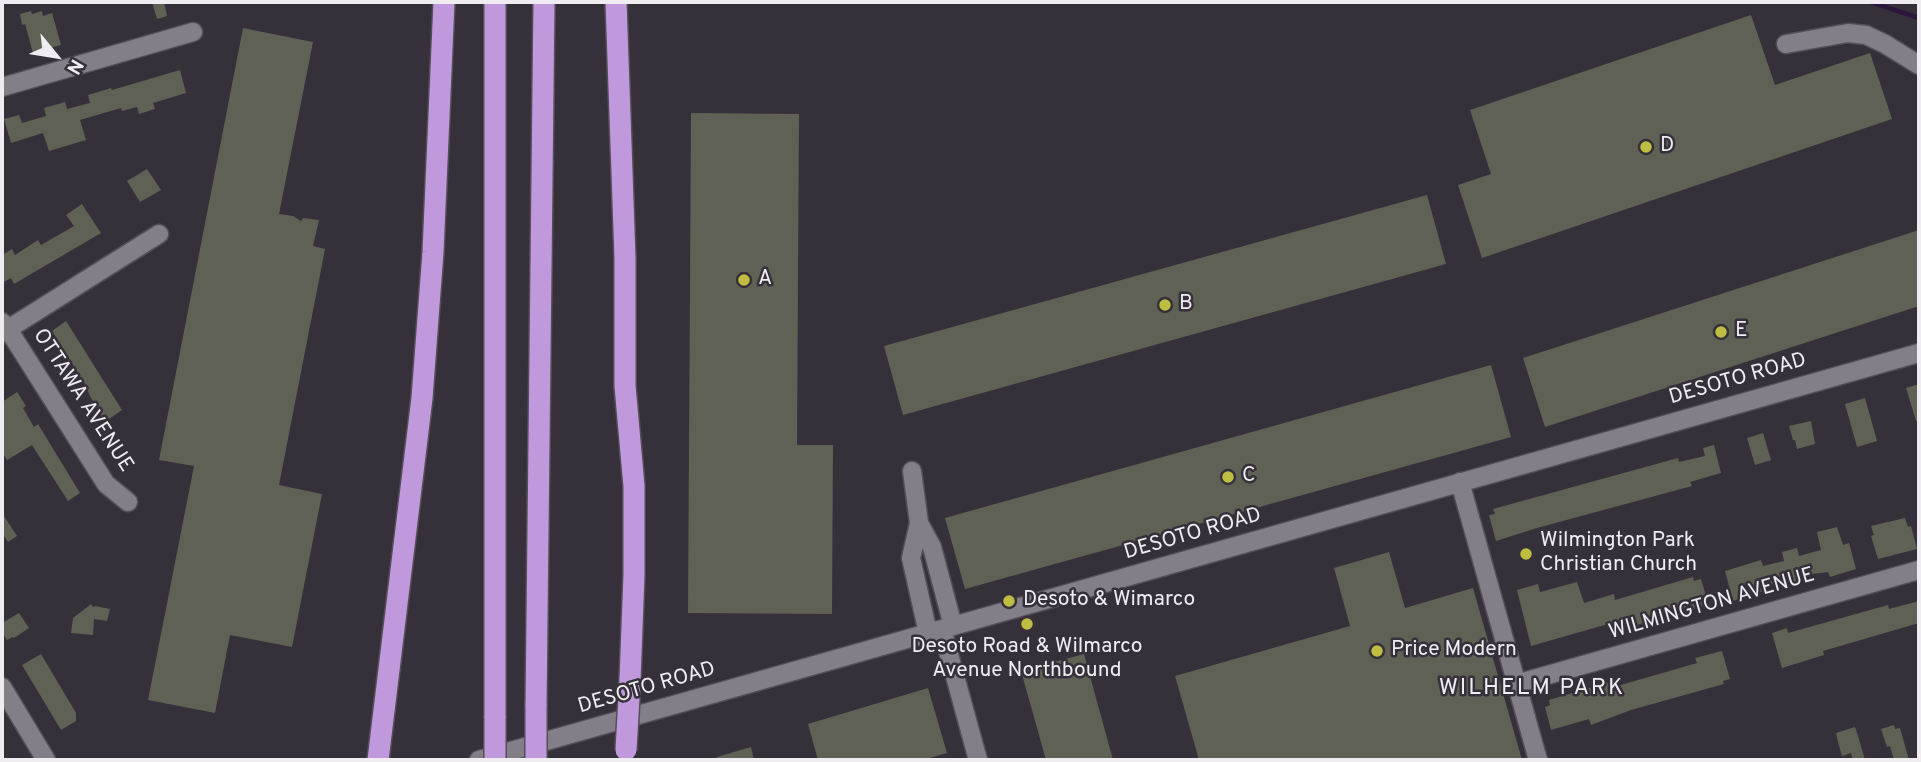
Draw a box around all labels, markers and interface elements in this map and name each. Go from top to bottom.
north arrow [21,21,91,91]
text: N [60,55,88,78]
place label: D [1660,134,1674,160]
marker: D [1638,139,1654,155]
place label: A [758,267,772,293]
marker: A [736,272,752,288]
place label: B [1179,292,1193,318]
marker: B [1157,297,1173,313]
place label: E [1735,319,1748,345]
marker: E [1713,324,1729,340]
street label: OTTAWA AVENUE [26,325,138,477]
street label: DESOTO ROAD [1666,348,1810,412]
place label: C [1242,464,1256,490]
marker: C [1220,469,1236,485]
street label: DESOTO ROAD [1121,503,1265,567]
place label: Wilmington Park Christian Church [1540,529,1697,579]
marker: Wilmington Park Christian Church [1518,546,1534,562]
street label: WILMINGTON AVENUE [1606,564,1818,646]
place label: Desoto & Wimarco [1023,588,1195,614]
marker: Desoto & Wimarco [1001,593,1017,609]
marker: Desoto Road & Wilmarco Avenue Northbound [1019,616,1035,632]
place label: Desoto Road & Wilmarco Avenue Northbound [911,635,1143,685]
place label: Price Modern [1391,638,1517,664]
marker: Price Modern [1369,643,1385,659]
street label: DESOTO ROAD [575,657,719,721]
district label: WILHELM PARK [1440,675,1624,703]

